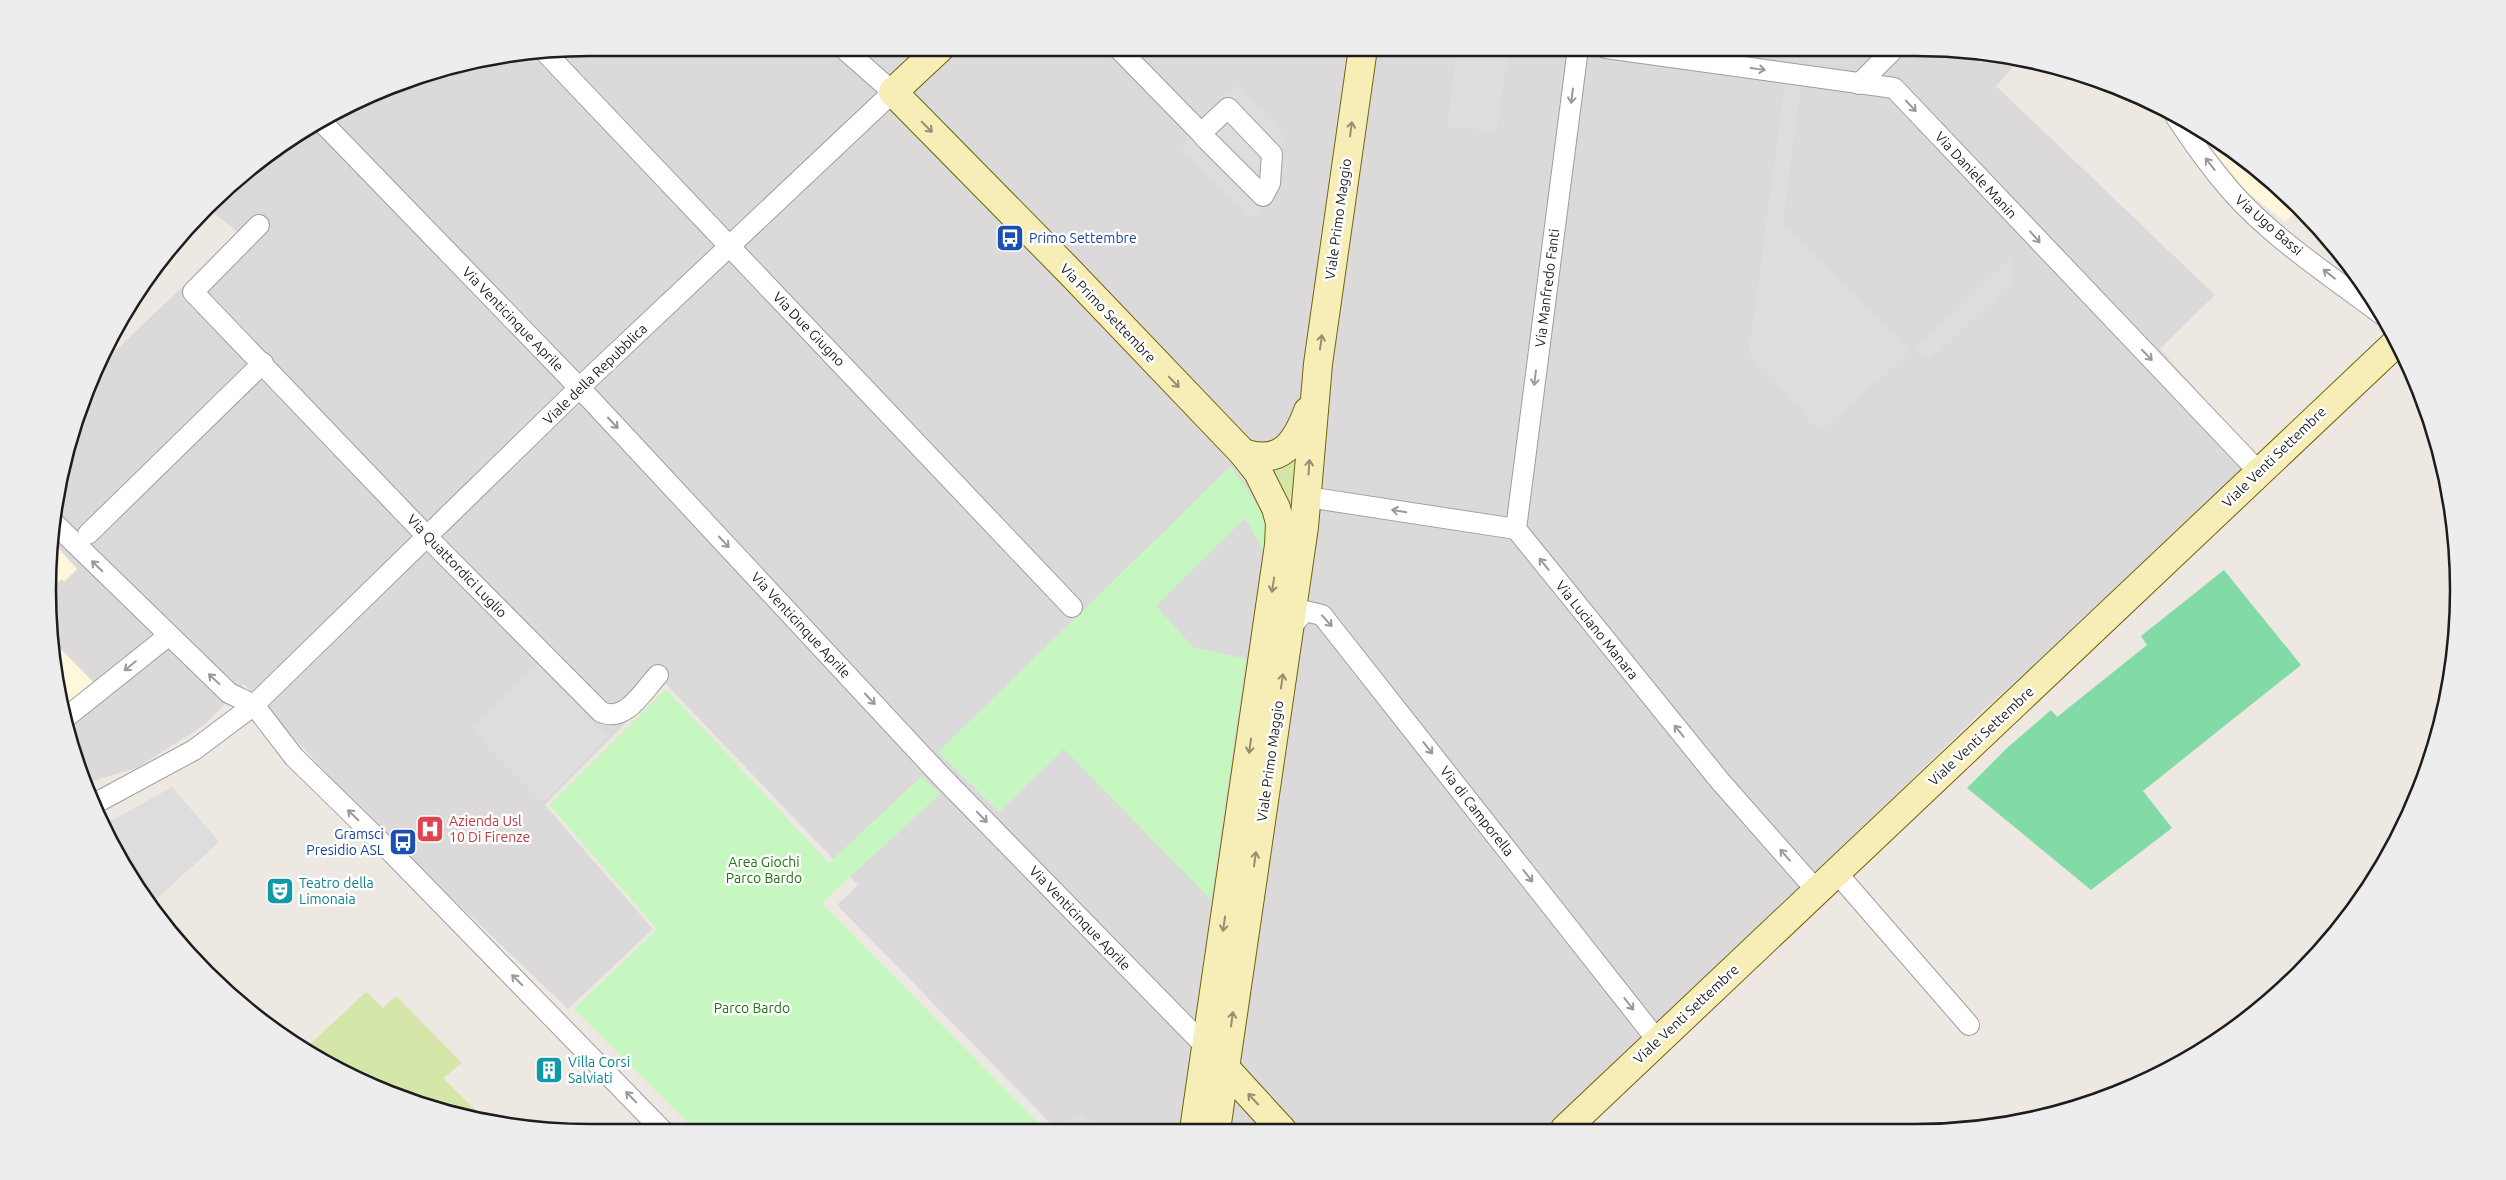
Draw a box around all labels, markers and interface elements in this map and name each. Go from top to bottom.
one-way arrow [1749,65,1765,75]
one-way arrow [1567,88,1577,104]
one-way arrow [1905,100,1917,113]
one-way arrow [921,121,933,133]
one-way arrow [1346,122,1356,138]
street label: Via Daniele Manin [1932,128,2020,222]
street label: Viale Primo Maggio [1322,157,1354,281]
one-way arrow [2204,158,2215,171]
street label: Via Ugo Bassi [2232,191,2306,259]
bus stop icon: Primo Settembre [995,223,1025,253]
street label: Via Manfredo Fanti [1532,228,1562,348]
place label: Primo Settembre [1029,230,1137,246]
one-way arrow [2029,231,2040,244]
street label: Via Primo Settembre [1057,260,1159,366]
street label: Via Venticinque Aprile [459,264,567,374]
one-way arrow [2322,268,2335,279]
street label: Via Due Giugno [770,289,848,369]
street label: Viale della Repubblica [540,320,650,428]
one-way arrow [1316,334,1326,350]
one-way arrow [2140,349,2152,361]
one-way arrow [1530,370,1540,386]
one-way arrow [1168,376,1180,388]
street label: Viale Venti Settembre [2219,403,2329,511]
one-way arrow [607,417,619,430]
one-way arrow [1304,460,1314,476]
one-way arrow [1391,506,1407,516]
street label: Via Quattordici Luglio [404,511,510,621]
one-way arrow [718,535,730,548]
one-way arrow [1538,558,1549,571]
one-way arrow [91,560,103,572]
street label: Via Venticinque Aprile [748,569,854,681]
one-way arrow [1268,577,1278,593]
street label: Via Luciano Manara [1552,578,1642,682]
one-way arrow [1321,615,1332,628]
one-way arrow [124,661,137,672]
one-way arrow [208,673,220,685]
one-way arrow [1277,673,1287,689]
street label: Viale Venti Settembre [1925,683,2037,789]
one-way arrow [864,693,876,706]
street label: Viale Primo Maggio [1254,699,1286,823]
one-way arrow [1674,725,1685,738]
one-way arrow [1244,738,1254,754]
one-way arrow [1423,741,1433,755]
street label: Via di Camporella [1437,763,1517,859]
one-way arrow [348,810,360,822]
one-way arrow [976,811,988,824]
place label: Azienda Usl 10 Di Firenze [449,813,530,845]
hospital icon: Azienda Usl 10 Di Firenze [415,814,445,844]
place label: Gramsci Presidio ASL [306,826,384,858]
bus stop icon: Gramsci Presidio ASL [388,827,418,857]
one-way arrow [1779,848,1790,861]
one-way arrow [1251,851,1261,867]
park label: Area Giochi Parco Bardo [726,854,802,886]
street label: Via Venticinque Aprile [1026,863,1134,973]
one-way arrow [1523,869,1534,882]
place label: Teatro della Limonaia [299,875,374,907]
theatre icon: Teatro della Limonaia [265,876,295,906]
one-way arrow [1219,916,1229,932]
street label: Viale Venti Settembre [1630,961,1742,1067]
one-way arrow [511,974,523,987]
one-way arrow [1623,997,1634,1010]
park label: Parco Bardo [714,1000,790,1016]
one-way arrow [1227,1012,1237,1028]
place label: Villa Corsi Salviati [568,1054,630,1086]
building icon: Villa Corsi Salviati [534,1055,564,1085]
one-way arrow [625,1091,637,1103]
one-way arrow [1247,1093,1259,1105]

